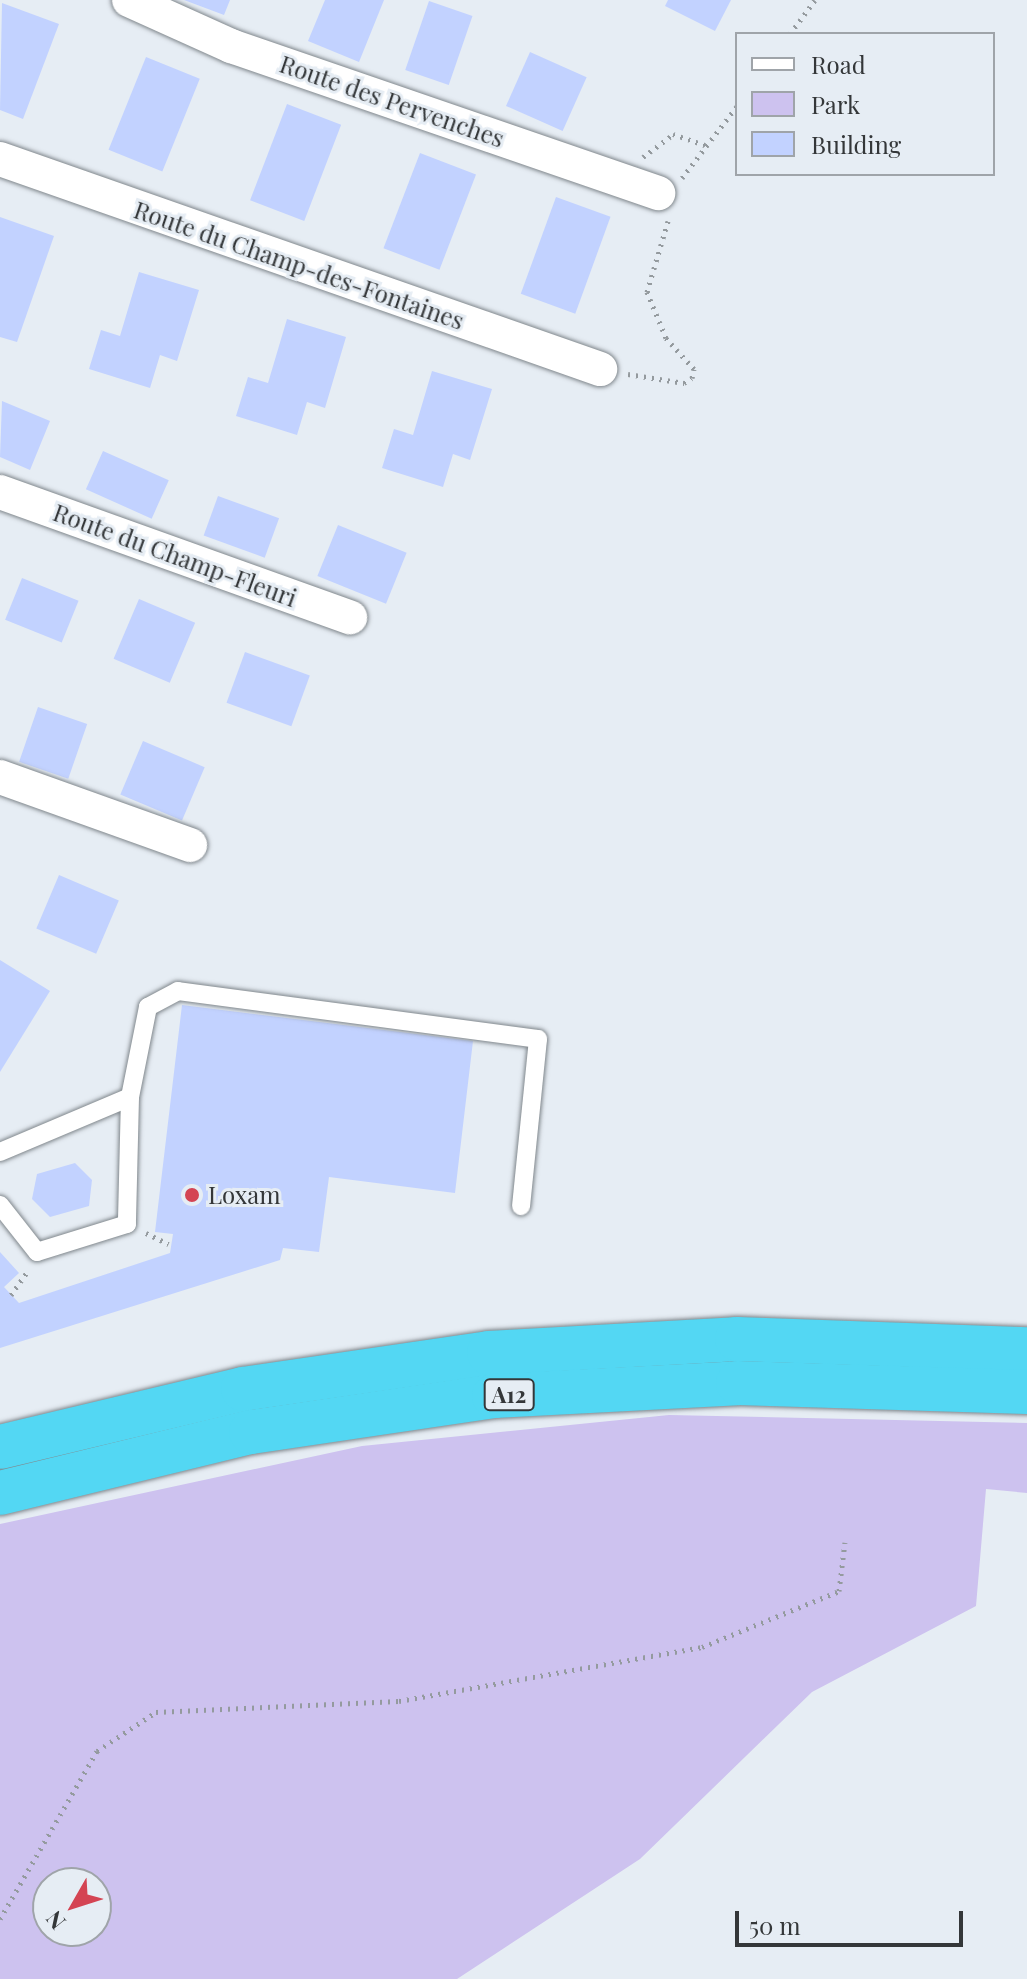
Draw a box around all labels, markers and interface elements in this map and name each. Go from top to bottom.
legend [735,32,995,176]
text: Road [811,48,866,80]
street label: Route des Pervenches [276,49,508,153]
text: Park [811,88,860,120]
text: Building [811,128,901,160]
street label: Route du Champ-des-Fontaines [130,195,468,335]
street label: Route du Champ-Fleuri [49,498,301,612]
place label: Loxam [208,1181,281,1209]
marker: Loxam [183,1186,201,1204]
road number: A12 [483,1377,535,1413]
north arrow [32,1867,112,1947]
scale bar [739,1895,967,1945]
text: N [38,1905,72,1936]
text: 50 m [749,1909,801,1941]

